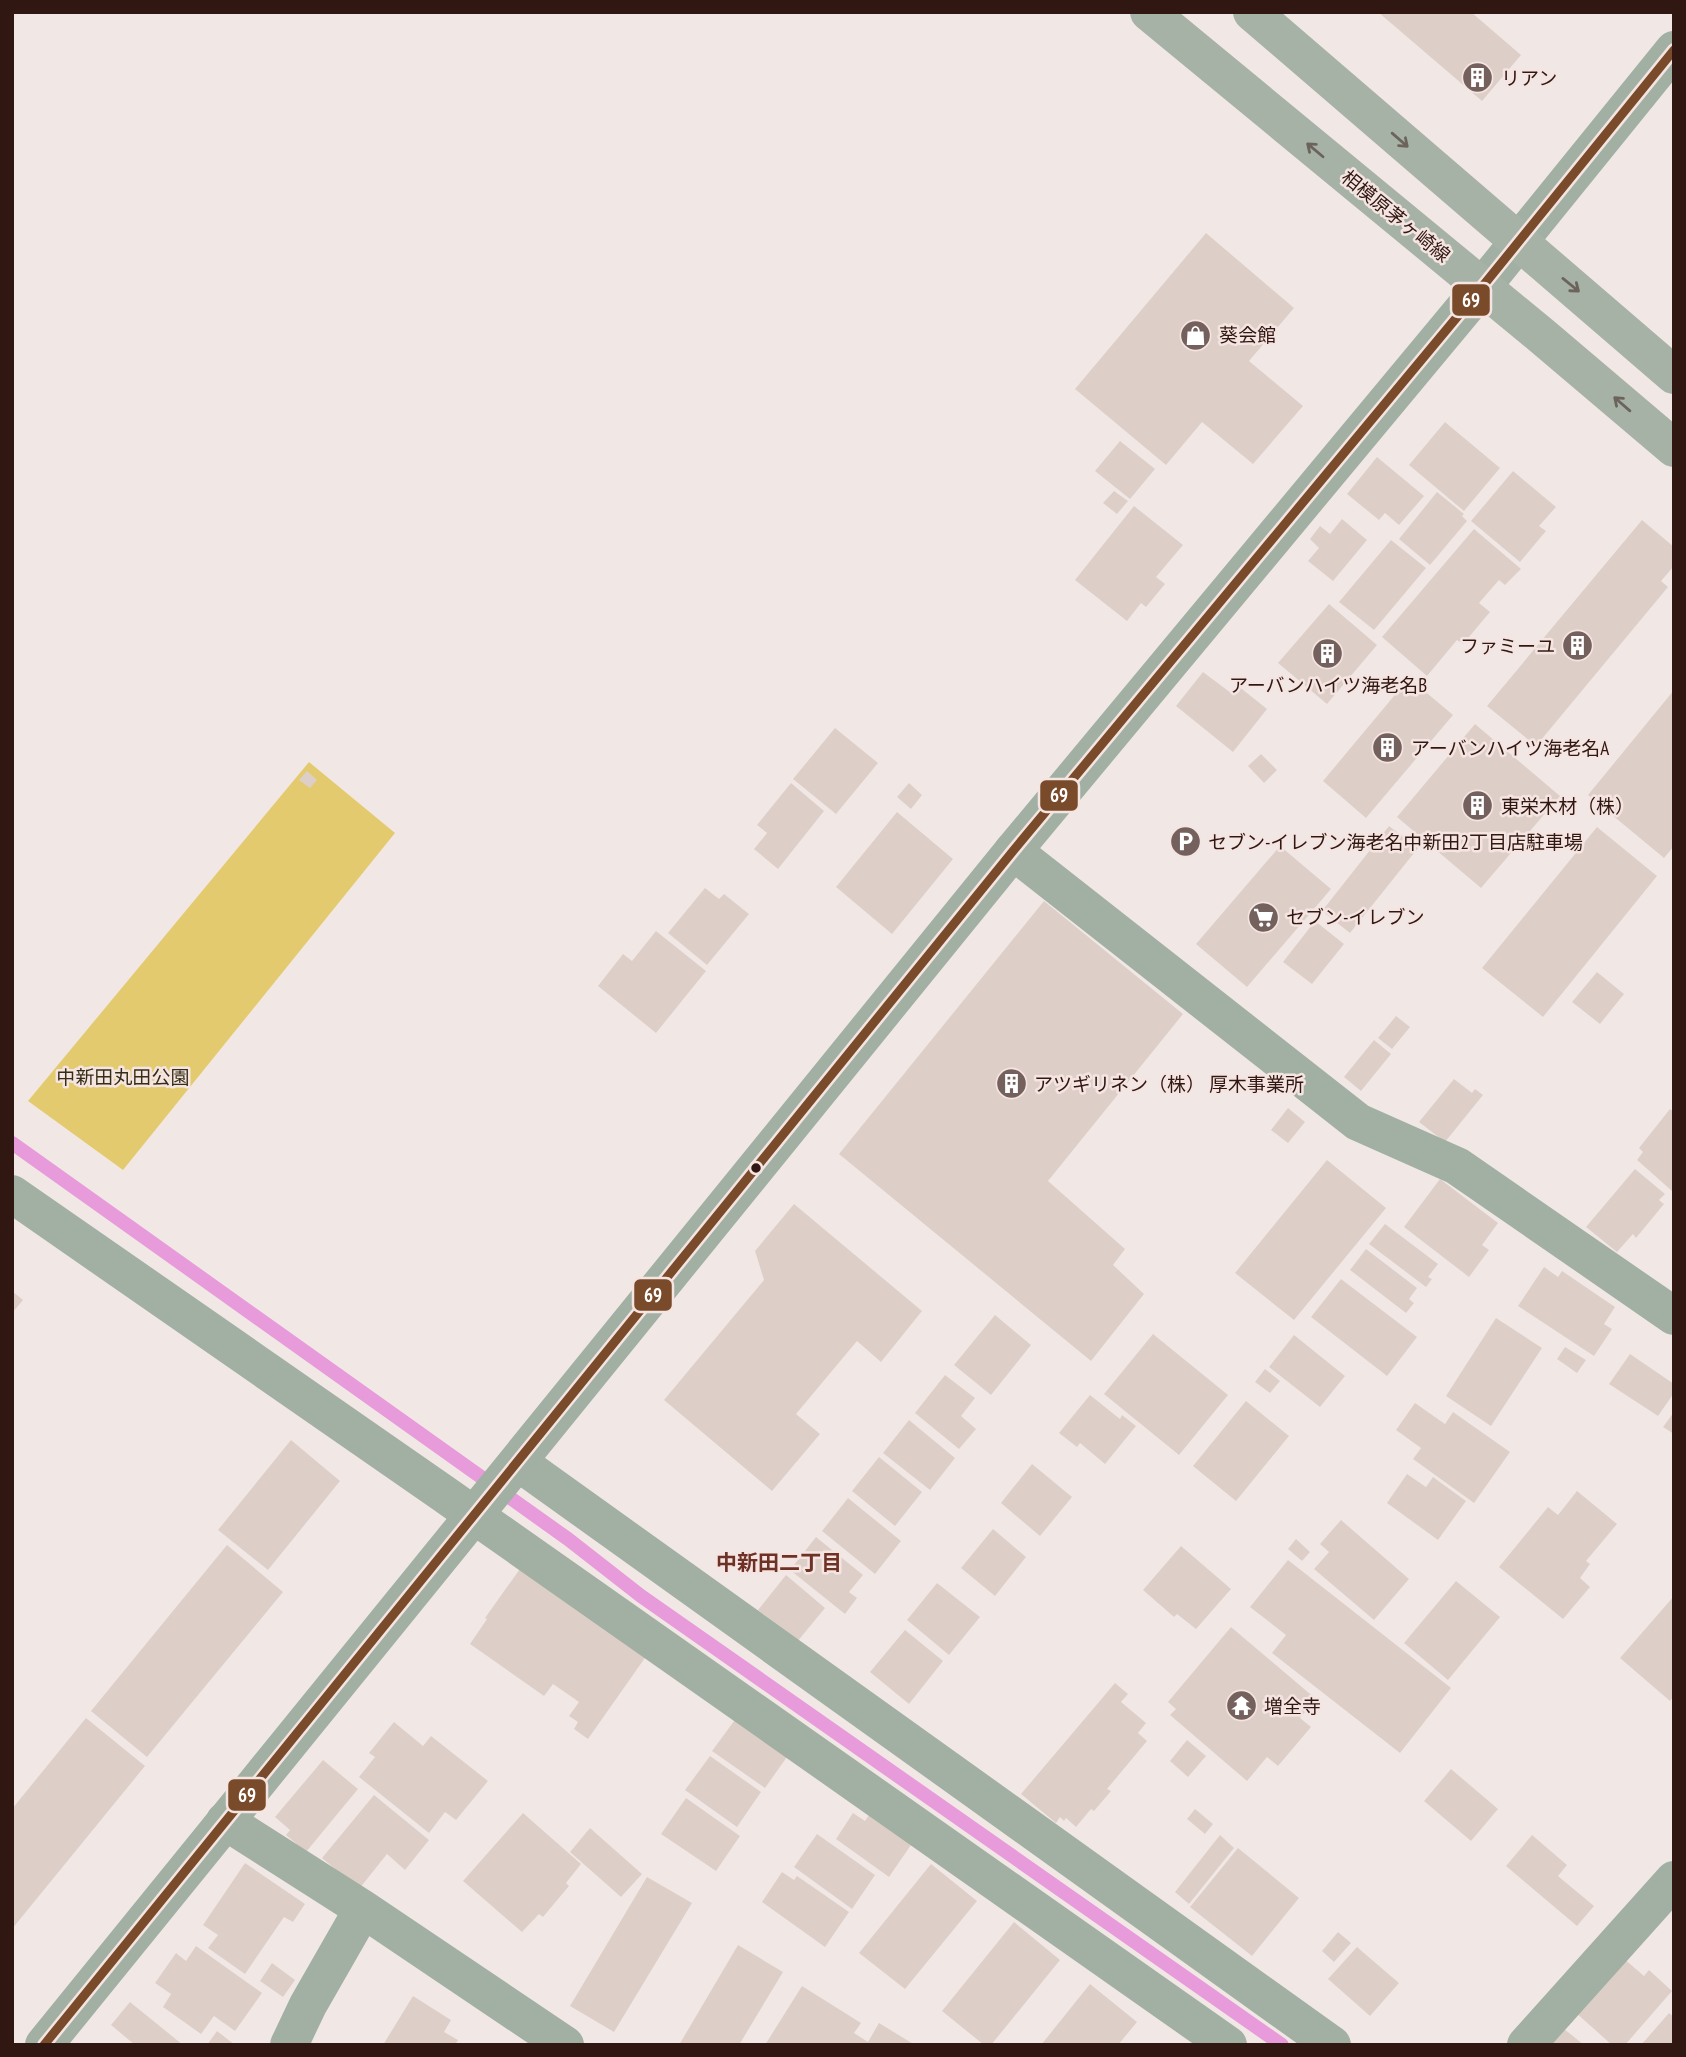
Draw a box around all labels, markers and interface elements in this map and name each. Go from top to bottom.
building icon: リアン [1461,61,1495,95]
place label: リアン [1501,66,1557,90]
one-way arrow [1390,132,1408,148]
one-way arrow [1307,142,1325,158]
street label: 相模原茅ヶ崎線 [1337,165,1455,267]
one-way arrow [1561,277,1579,293]
line badge: 69 [1451,283,1491,317]
text: 69 [1462,288,1480,312]
shop icon: 葵会館 [1179,318,1213,352]
place label: 葵会館 [1219,323,1276,347]
one-way arrow [1613,396,1631,412]
building icon: ファミーユ [1561,629,1595,663]
place label: ファミーユ [1460,634,1555,658]
building icon: アーバンハイツ海老名B [1311,637,1345,671]
place label: アーバンハイツ海老名B [1229,673,1427,697]
building icon: アーバンハイツ海老名A [1371,731,1405,765]
place label: アーバンハイツ海老名A [1411,736,1609,760]
line badge: 69 [1039,779,1079,812]
text: 69 [1050,783,1068,807]
building icon: 東栄木材（株） [1461,789,1495,823]
place label: 東栄木材（株） [1501,794,1634,818]
parking icon: セブン-イレブン海老名中新田2丁目店駐車場 [1168,825,1202,859]
place label: セブン-イレブン海老名中新田2丁目店駐車場 [1208,830,1583,854]
supermarket icon: セブン-イレブン [1246,900,1280,934]
place label: セブン-イレブン [1286,905,1425,929]
park label: 中新田丸田公園 [56,1065,190,1089]
building icon: アツギリネン（株） 厚木事業所 [994,1067,1028,1101]
place label: アツギリネン（株） 厚木事業所 [1034,1072,1304,1096]
unlabelled marker [749,1161,763,1175]
line badge: 69 [633,1278,673,1312]
text: 69 [644,1283,662,1307]
district label: 中新田二丁目 [716,1549,842,1576]
temple icon: 増全寺 [1224,1689,1258,1723]
place label: 増全寺 [1264,1694,1321,1718]
line badge: 69 [227,1778,267,1812]
text: 69 [238,1783,256,1807]

